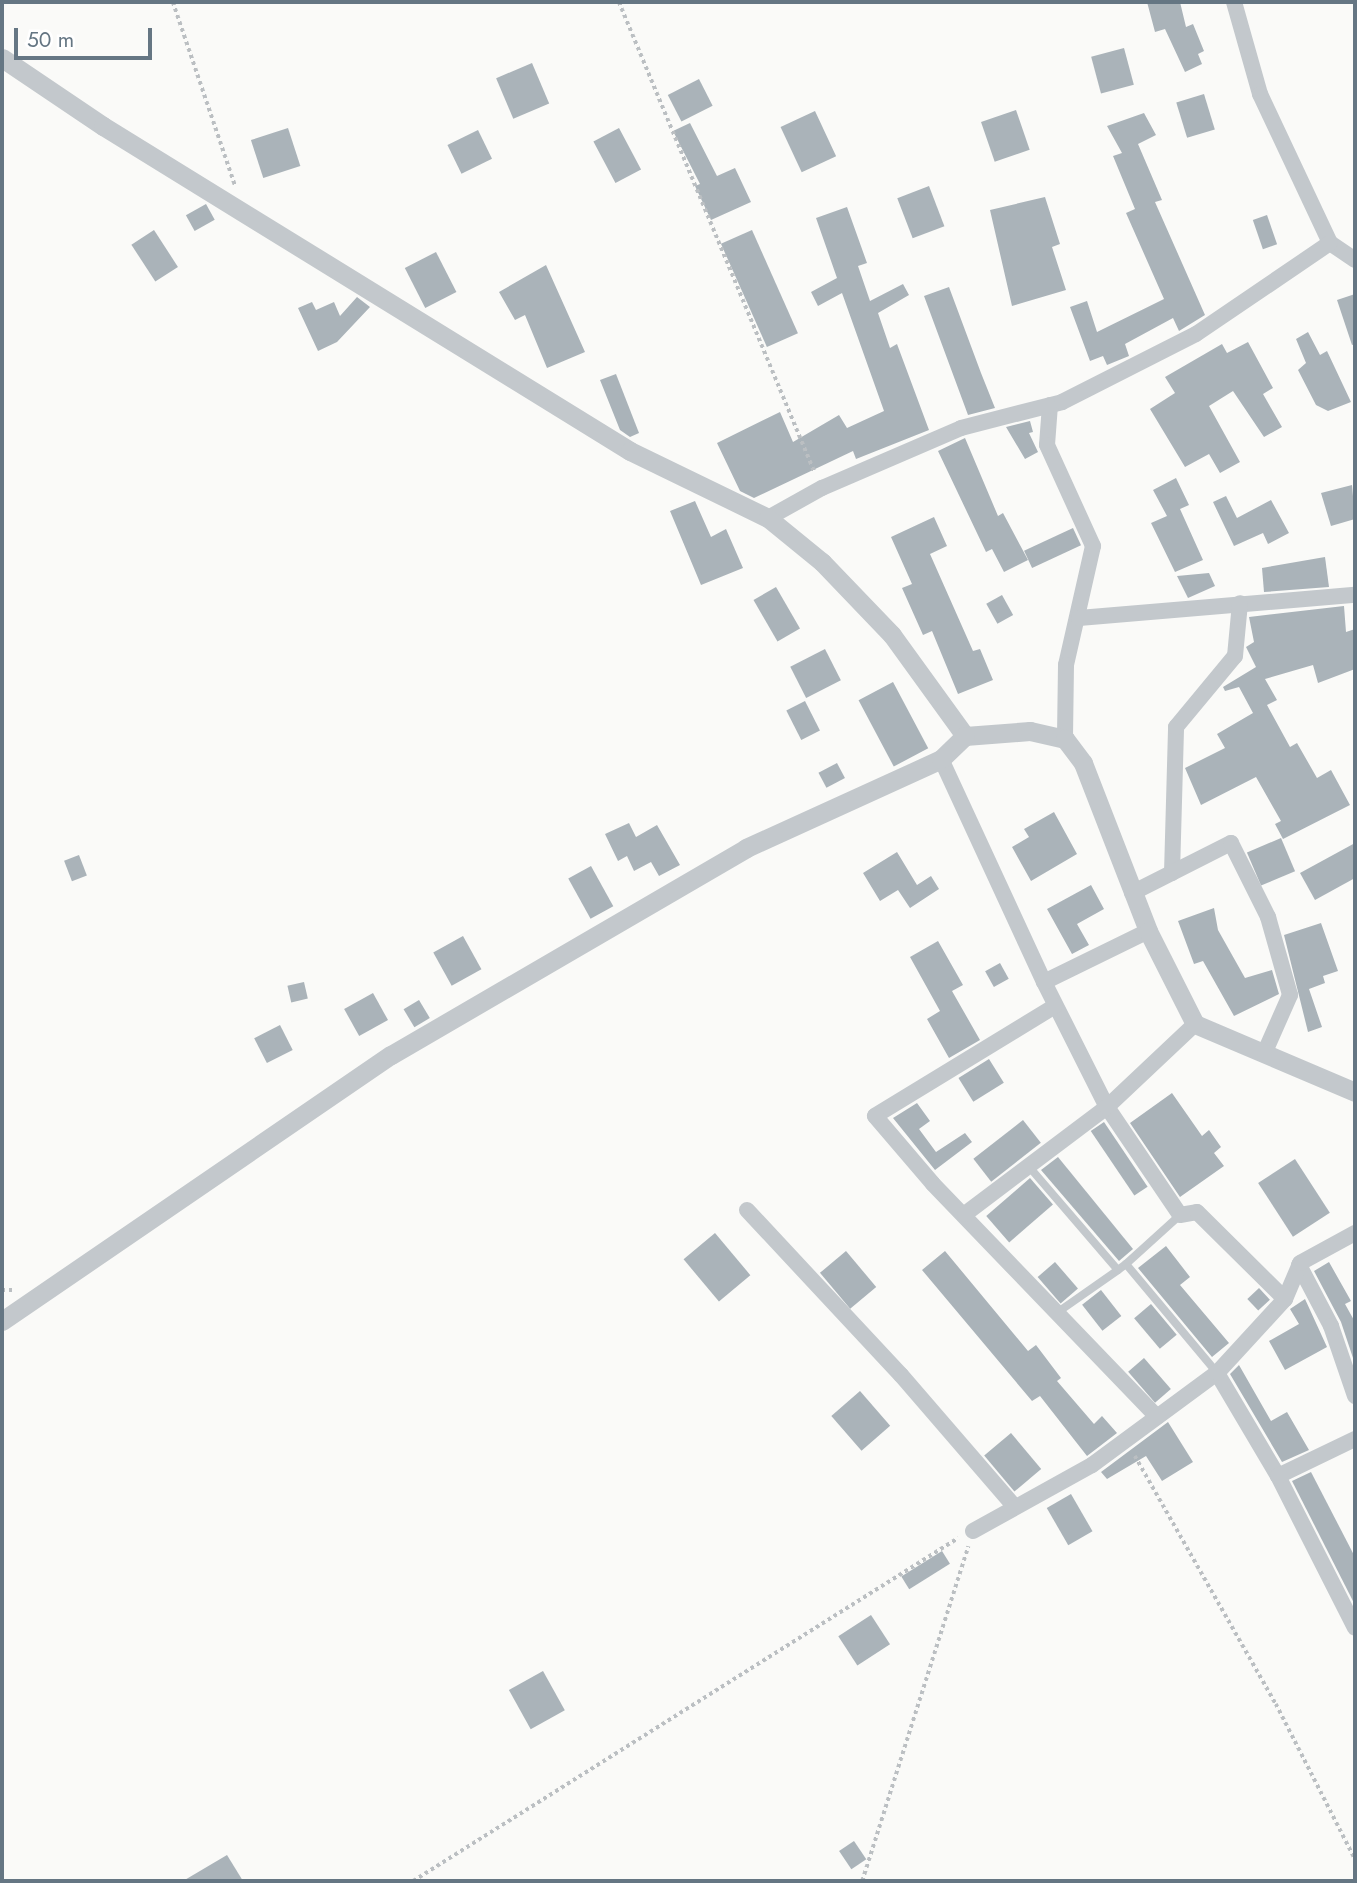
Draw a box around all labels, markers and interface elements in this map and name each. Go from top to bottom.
scale bar [18,14,156,58]
text: 50 m [27,25,74,55]

